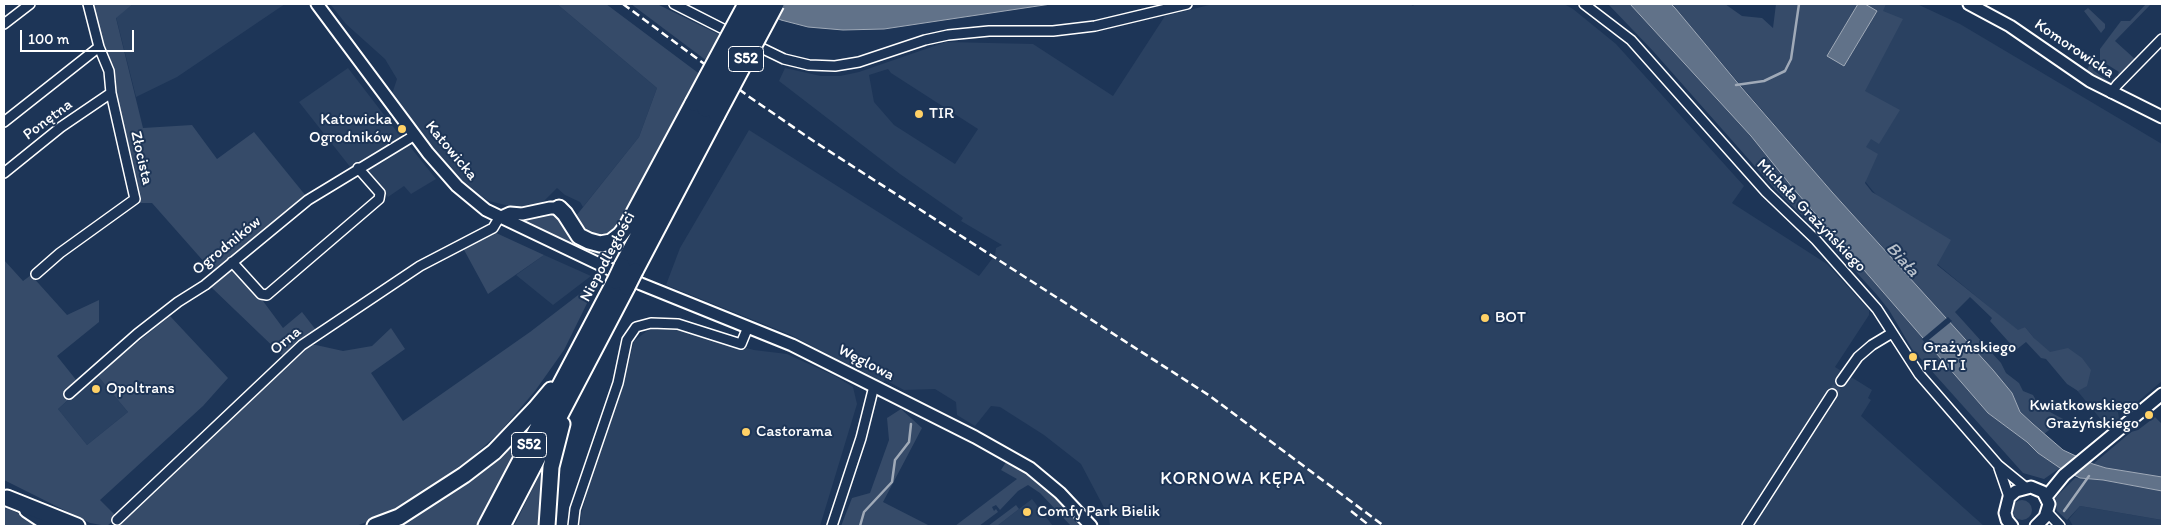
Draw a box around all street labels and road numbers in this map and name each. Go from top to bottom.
street label: Komorowicka [2030,15,2118,83]
road number: S52 [728,46,764,72]
street label: Ponętna [20,95,76,145]
street label: Katowicka [421,117,481,185]
street label: Złocista [125,129,157,187]
street label: Michała Grażyńskiego [1752,155,1870,277]
street label: Niepodległości [576,209,640,305]
street label: Ogrodników [189,212,265,280]
street label: Orna [266,322,306,360]
street label: Węglowa [835,341,897,385]
road number: S52 [512,432,546,458]

